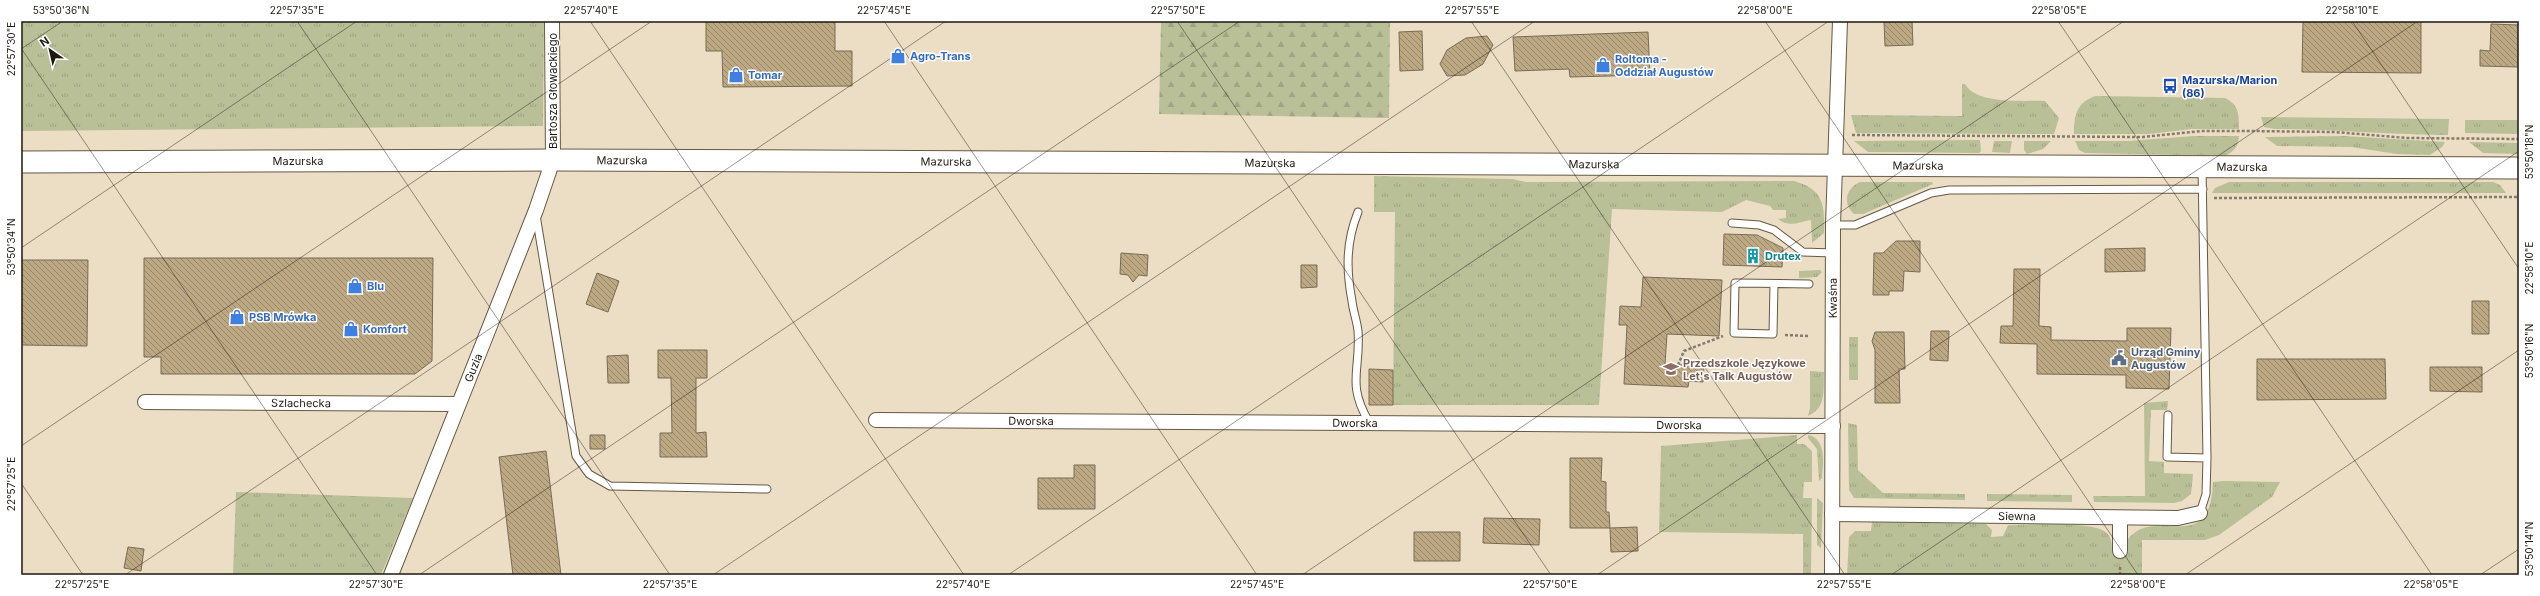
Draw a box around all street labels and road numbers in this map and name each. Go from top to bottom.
street label: Bartosza Głowackiego [546,33,560,149]
street label: Mazurska [597,153,647,167]
street label: Mazurska [273,154,323,168]
street label: Mazurska [921,154,971,169]
street label: Mazurska [1245,156,1295,170]
street label: Mazurska [1568,157,1619,171]
street label: Mazurska [1892,158,1943,173]
street label: Mazurska [2216,160,2267,174]
street label: Kwaśna [1826,278,1840,318]
street label: Guzia [461,351,485,384]
street label: Szlachecka [271,396,331,410]
street label: Dworska [1008,414,1054,428]
street label: Dworska [1332,416,1378,430]
street label: Dworska [1656,418,1702,432]
street label: Siewna [1998,509,2036,523]

